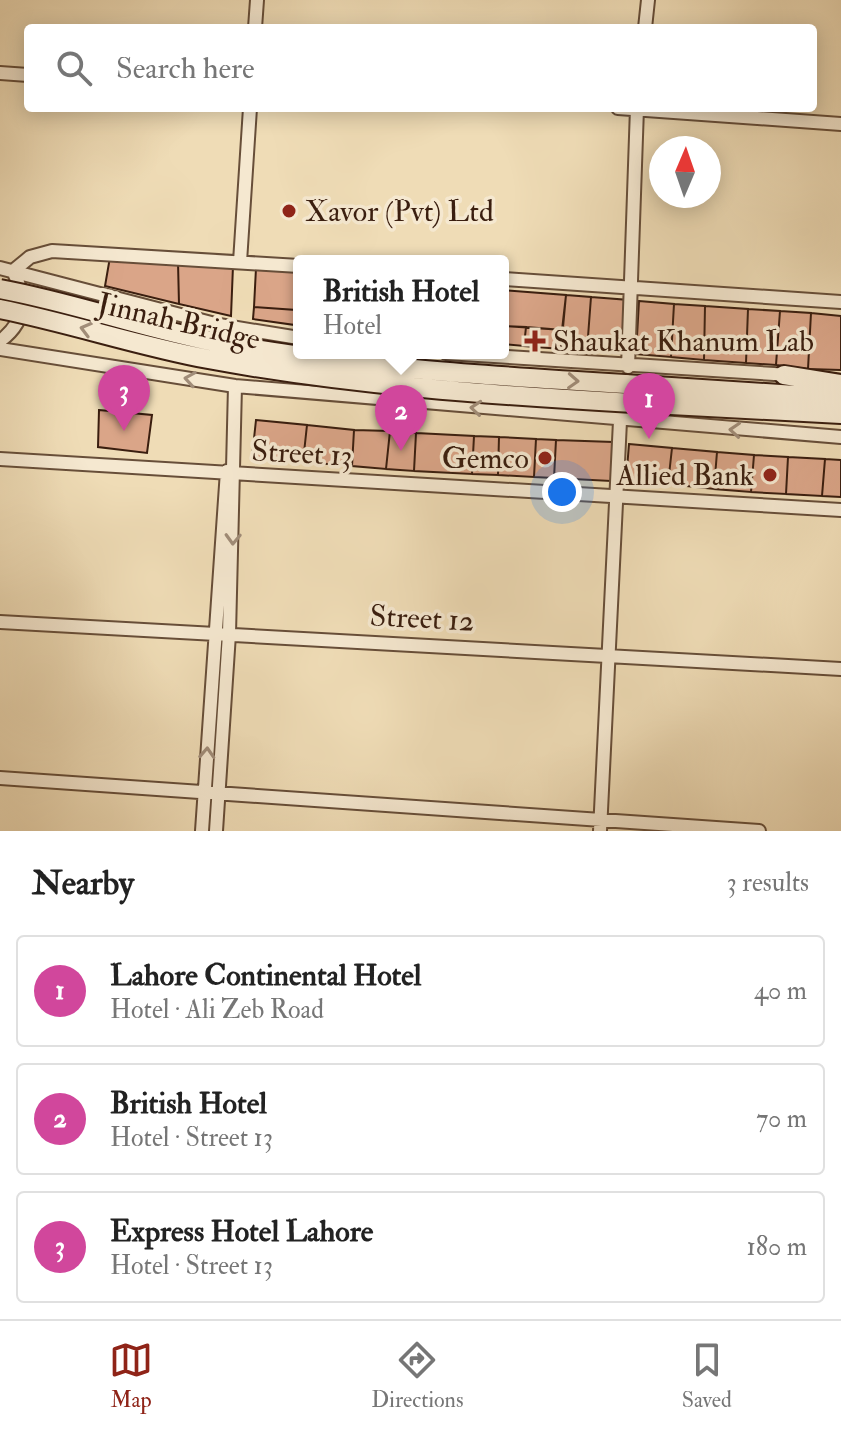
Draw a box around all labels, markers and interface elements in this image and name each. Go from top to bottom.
search box [24,24,817,112]
icon: search [52,46,96,90]
text: Search here [116,50,255,87]
north arrow [649,136,721,208]
place label: Xavor (Pvt) Ltd [305,193,494,230]
marker: Xavor (Pvt) Ltd [280,202,298,220]
popup [293,255,509,359]
text: British Hotel [322,273,480,310]
street label: Jinnah Bridge [93,285,264,358]
text: Hotel [322,310,382,342]
one-way arrow [79,321,93,338]
place label: Shaukat Khanum Lab [553,323,814,360]
marker: Shaukat Khanum Lab [524,330,546,352]
pin: 3 [98,365,150,431]
one-way arrow [183,371,197,388]
one-way arrow [567,372,580,389]
pin: 1 [623,373,675,439]
pin: 2 [375,385,427,451]
one-way arrow [469,399,482,416]
one-way arrow [728,421,741,438]
street label: Street 13 [251,432,353,475]
place label: Gemco [442,440,529,477]
marker: Gemco [536,449,554,467]
place label: Allied Bank [615,457,754,494]
marker: Allied Bank [761,466,779,484]
your location [542,472,582,512]
one-way arrow [225,533,242,546]
street label: Street 12 [369,597,475,640]
one-way arrow [198,746,215,759]
text: Nearby [32,862,134,905]
text: 3 results [727,867,809,899]
text: Lahore Continental Hotel [110,957,422,994]
text: 1 [55,975,65,1007]
text: 40 m [754,975,807,1007]
text: Hotel · Ali Zeb Road [110,994,324,1026]
text: British Hotel [110,1085,267,1122]
text: 2 [53,1103,67,1135]
text: 70 m [756,1103,807,1135]
text: Hotel · Street 13 [110,1122,273,1154]
text: Express Hotel Lahore [110,1213,373,1250]
text: 3 [55,1231,65,1263]
text: 180 m [747,1231,807,1263]
text: Hotel · Street 13 [110,1250,273,1282]
tab: Map [109,1338,153,1414]
tab: Directions [371,1338,464,1414]
tab: Saved [682,1338,732,1414]

